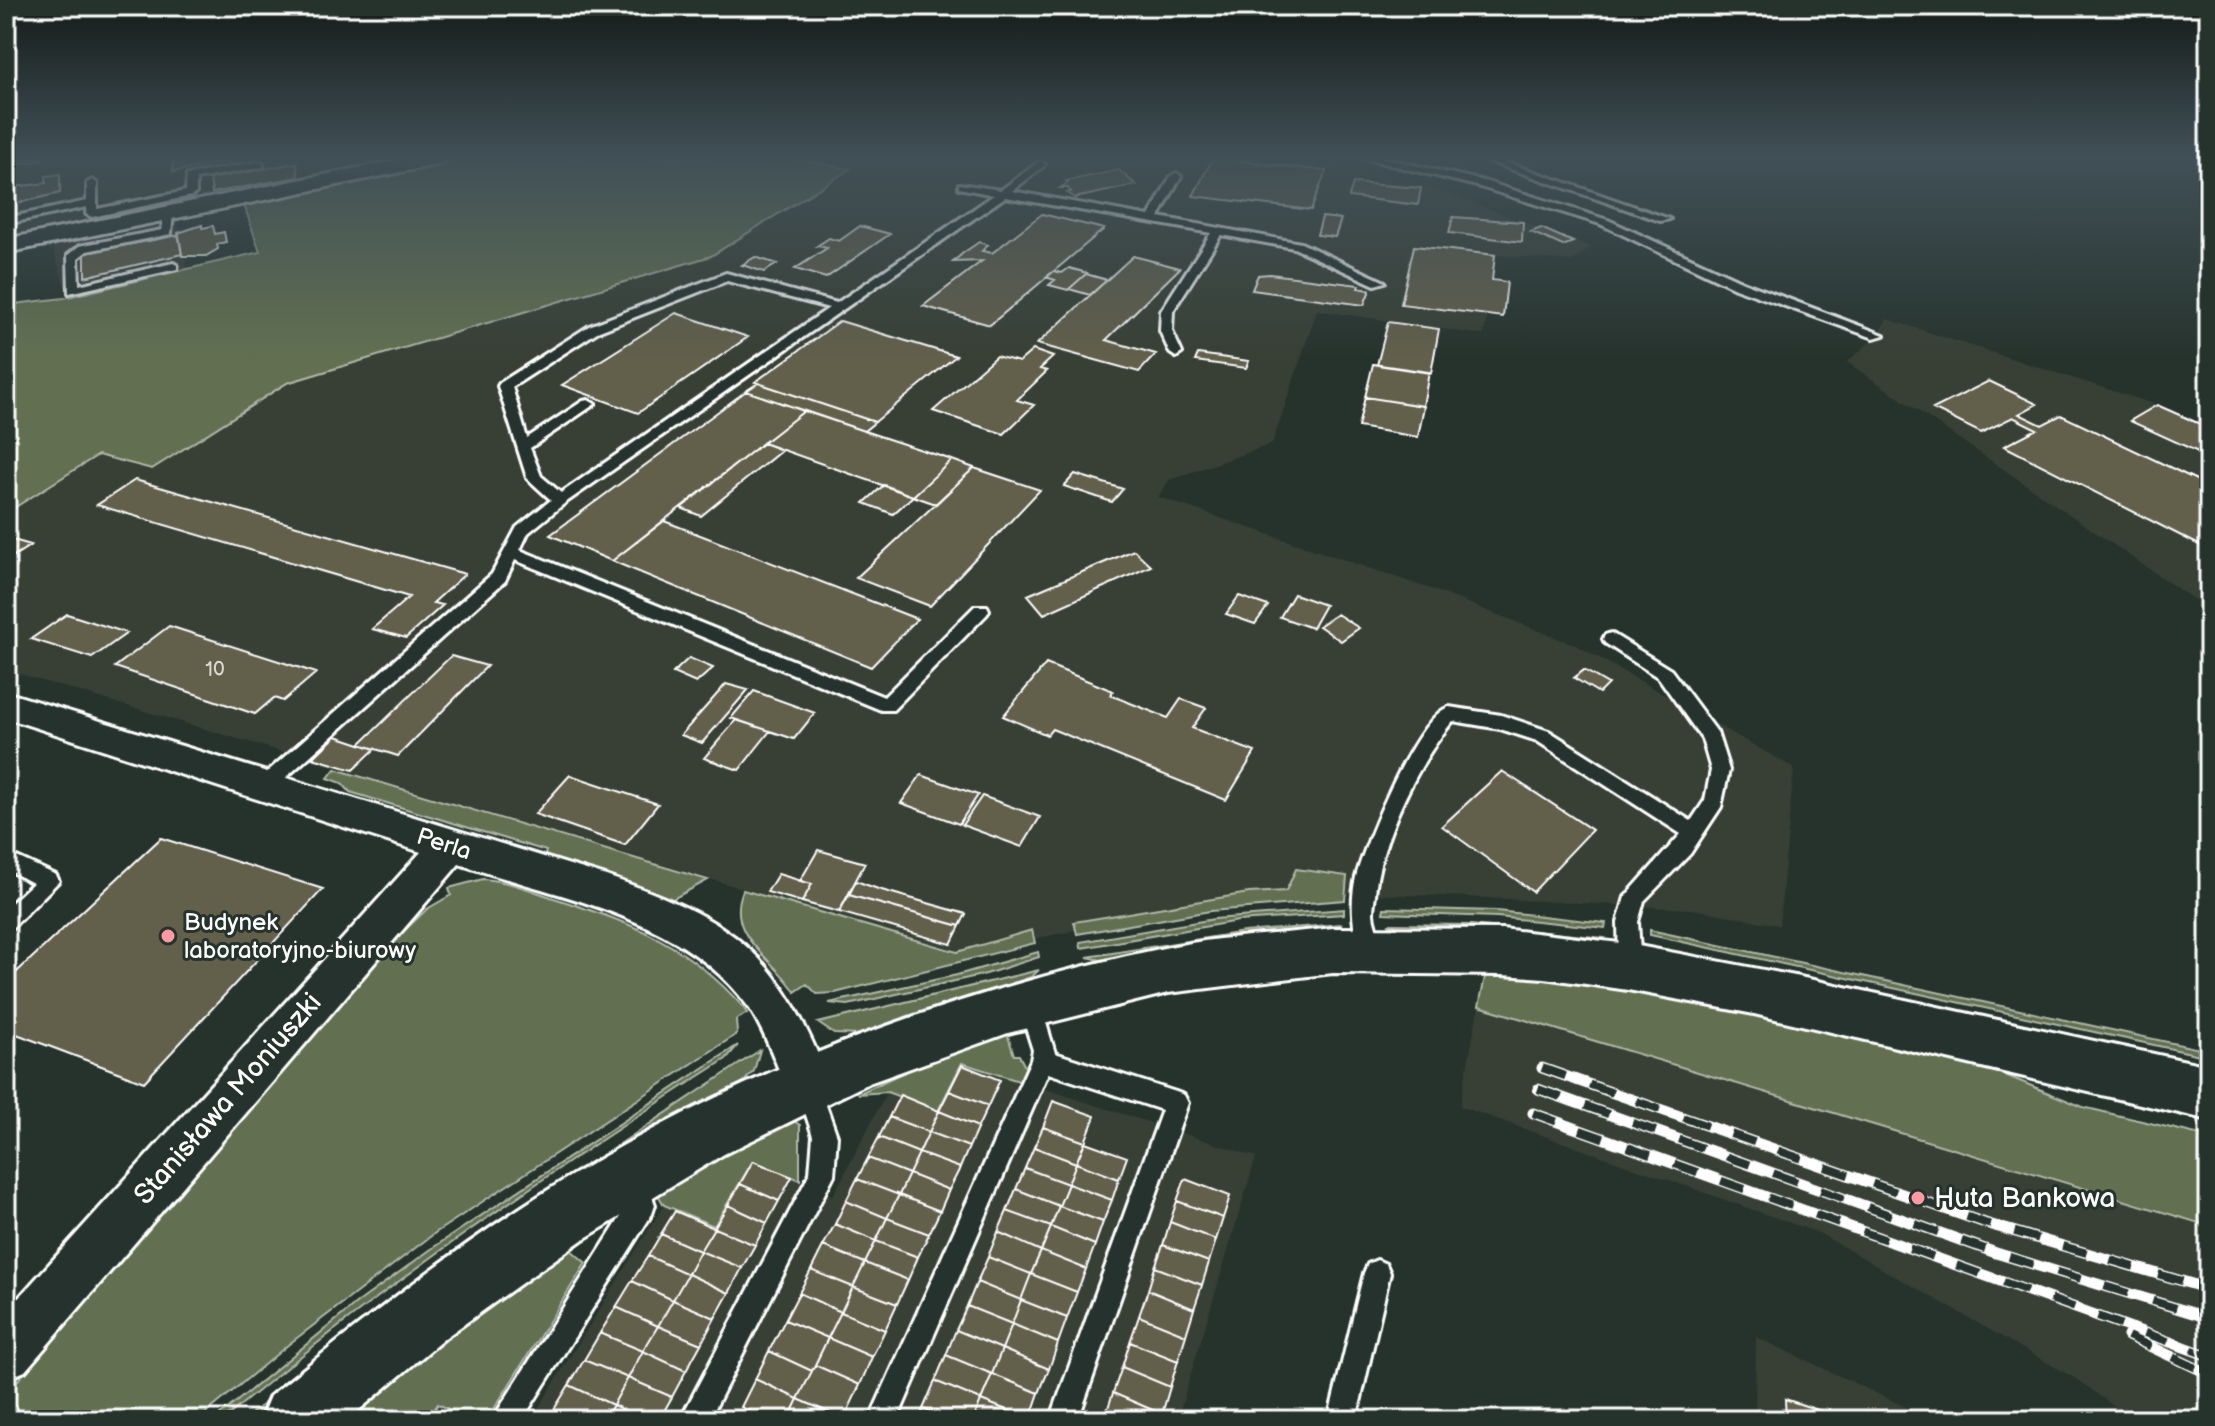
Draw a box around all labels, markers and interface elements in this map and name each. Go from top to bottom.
house number: 10 [205,658,225,682]
street label: Perla [413,822,475,866]
place label: Budynek laboratoryjno-biurowy [184,908,416,965]
marker: Budynek laboratoryjno-biurowy [159,927,177,945]
street label: Stanisława Moniuszki [127,987,329,1211]
place label: Huta Bankowa [1934,1182,2115,1215]
marker: Huta Bankowa [1909,1189,1927,1207]

